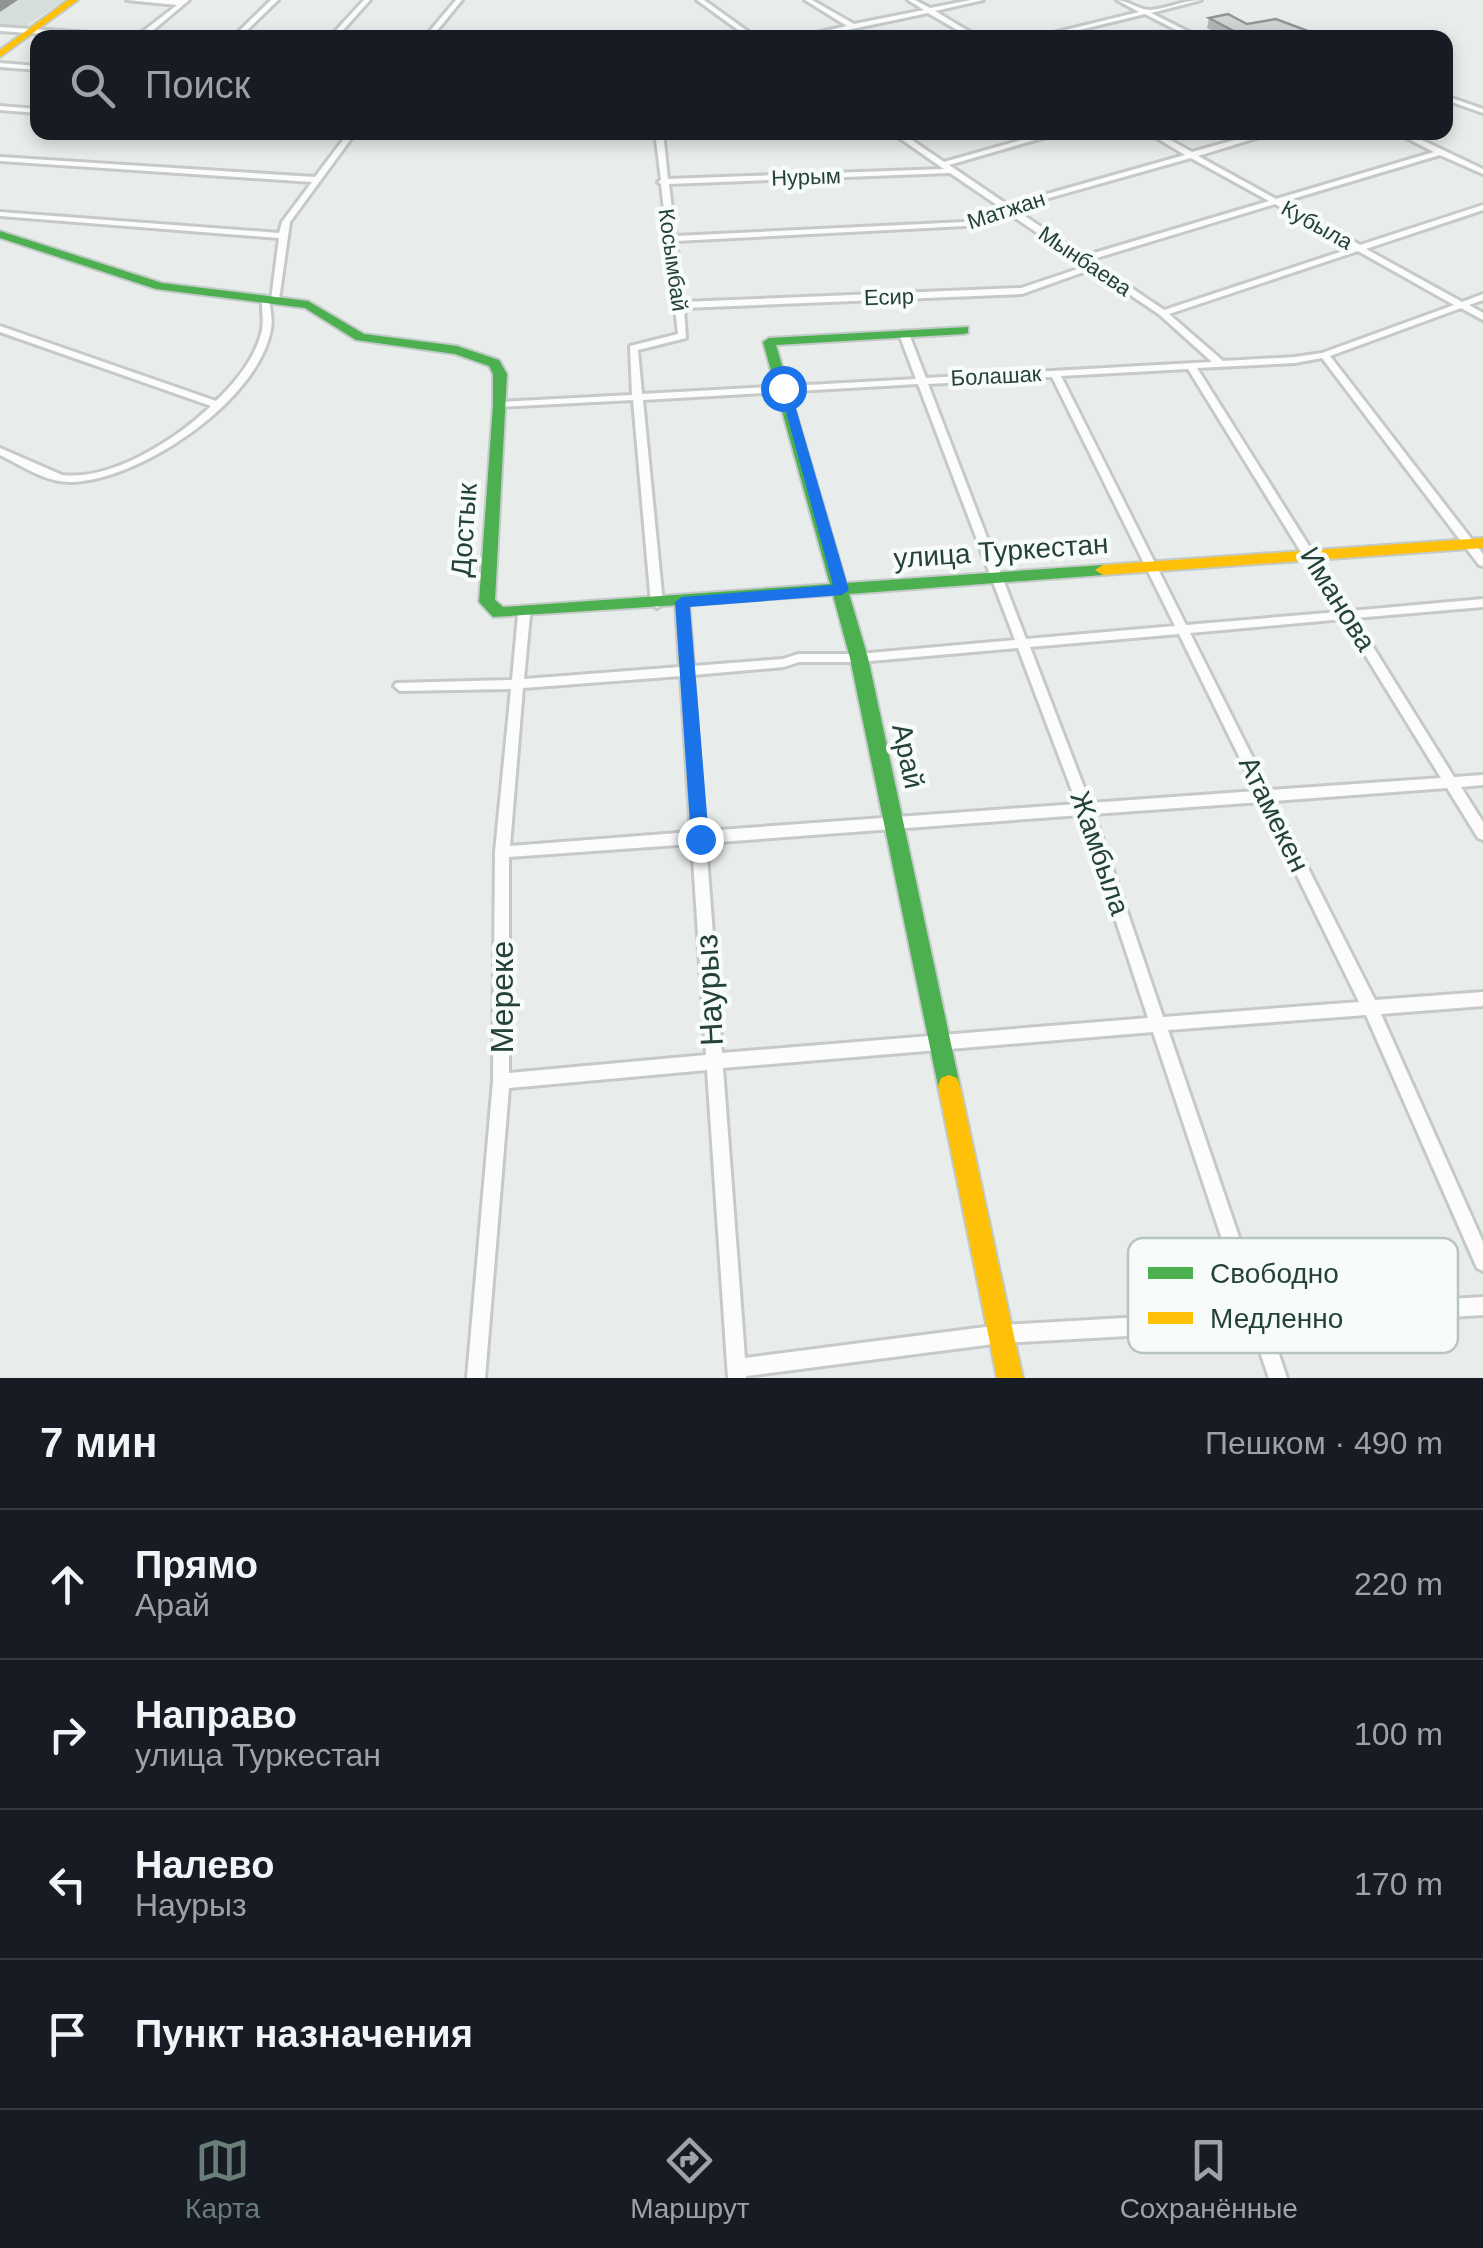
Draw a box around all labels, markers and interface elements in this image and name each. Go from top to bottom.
search box [30,30,1453,140]
icon: search [65,58,120,113]
text: Поиск [145,64,250,106]
street label: Нурым [771,163,841,191]
street label: Матжан [964,186,1048,234]
street label: Кубыла [1277,195,1358,255]
street label: Косымбай [653,207,693,313]
street label: Мынбаева [1034,221,1137,302]
street label: Есир [864,284,914,310]
street label: Болашак [950,361,1042,391]
route start [761,366,807,412]
street label: Достык [445,481,483,578]
street label: улица Туркестан [893,528,1109,574]
street label: Иманова [1294,542,1382,657]
street label: Арай [886,721,930,791]
street label: Атамекен [1233,751,1315,877]
street label: Жамбыла [1064,787,1136,919]
route end [678,817,724,863]
street label: Наурыз [688,933,730,1047]
street label: Мереке [484,941,520,1053]
legend [1128,1238,1458,1353]
text: Свободно [1210,1258,1339,1289]
text: Медленно [1210,1303,1343,1334]
text: 7 мин [40,1419,157,1466]
text: Пешком · 490 m [1205,1425,1443,1461]
text: Прямо [135,1544,258,1586]
icon: ahead [40,1557,95,1612]
text: 220 m [1354,1566,1443,1602]
text: Арай [135,1587,210,1623]
text: Направо [135,1694,297,1736]
icon: right [40,1707,95,1762]
text: 100 m [1354,1716,1443,1752]
text: улица Туркестан [135,1737,381,1773]
text: Налево [135,1844,274,1886]
icon: left [40,1857,95,1912]
text: 170 m [1354,1866,1443,1902]
text: Наурыз [135,1887,247,1923]
icon: arrive [40,2007,95,2062]
text: Пункт назначения [135,2013,473,2055]
tab: Карта [185,2133,260,2225]
tab: Маршрут [630,2133,749,2225]
tab: Сохранённые [1120,2133,1298,2225]

